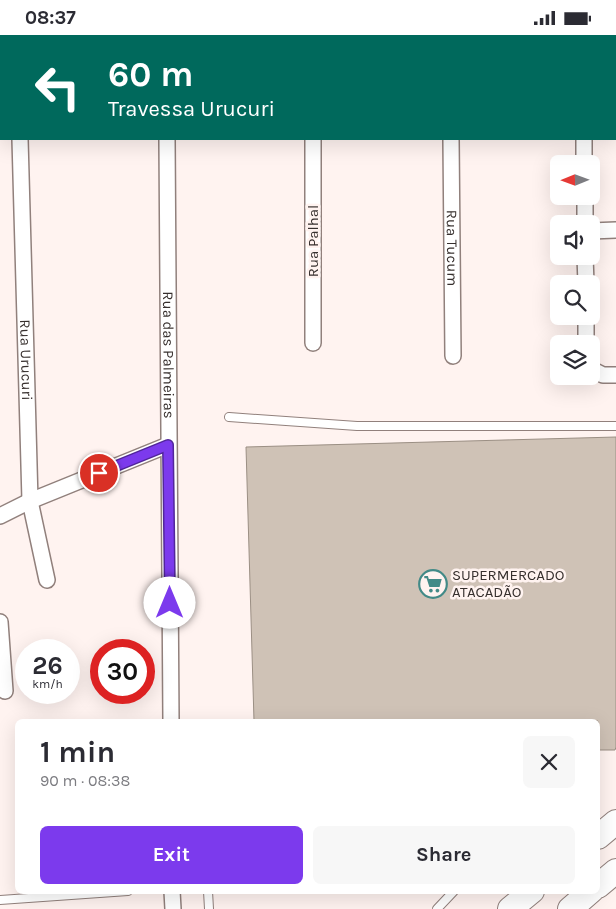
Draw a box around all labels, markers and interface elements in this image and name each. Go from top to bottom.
text: 08:37 [25,7,76,29]
text: 60 m [108,54,193,95]
icon: left [25,55,90,120]
text: Travessa Urucuri [108,96,275,122]
north arrow [550,155,600,205]
map controls [550,155,600,385]
street label: Rua Palhal [304,205,322,277]
street label: Rua Tucum [443,210,461,286]
button: sound [550,215,600,265]
button: search [550,275,600,325]
street label: Rua das Palmeiras [159,291,178,419]
street label: Rua Urucuri [16,319,36,401]
button: layers [550,335,600,385]
pin [78,452,120,494]
icon: arrive [85,459,113,487]
place label: SUPERMERCADO ATACADÃO [452,566,565,601]
supermarket icon: SUPERMERCADO ATACADÃO [418,569,448,599]
position arrow [143,576,195,628]
speed limit sign: 30 [90,639,155,704]
text: 26 [32,651,63,680]
text: km/h [32,677,63,691]
text: 1 min [40,734,115,770]
button: close [523,736,575,788]
text: 90 m · 08:38 [40,771,130,790]
button: Exit [40,826,303,884]
button: Share [313,826,575,884]

